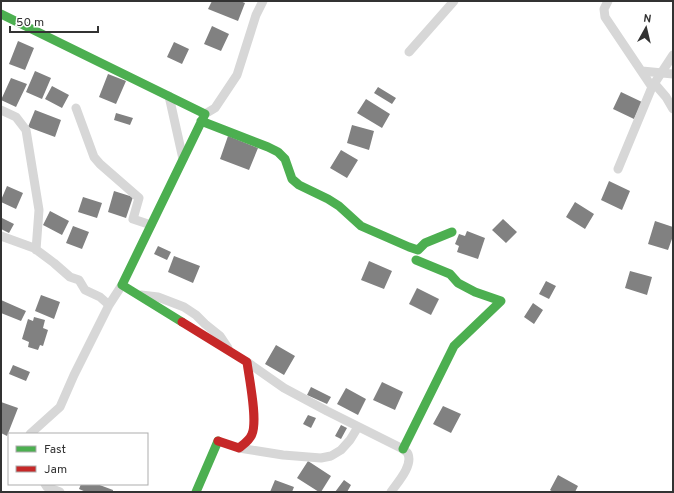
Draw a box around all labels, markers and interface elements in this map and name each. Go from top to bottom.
scale bar [10,8,98,34]
north arrow [626,8,666,48]
text: N [642,12,652,27]
text: 50 m [16,15,44,31]
legend [8,433,148,485]
text: Fast [44,442,66,458]
text: Jam [44,462,67,478]

